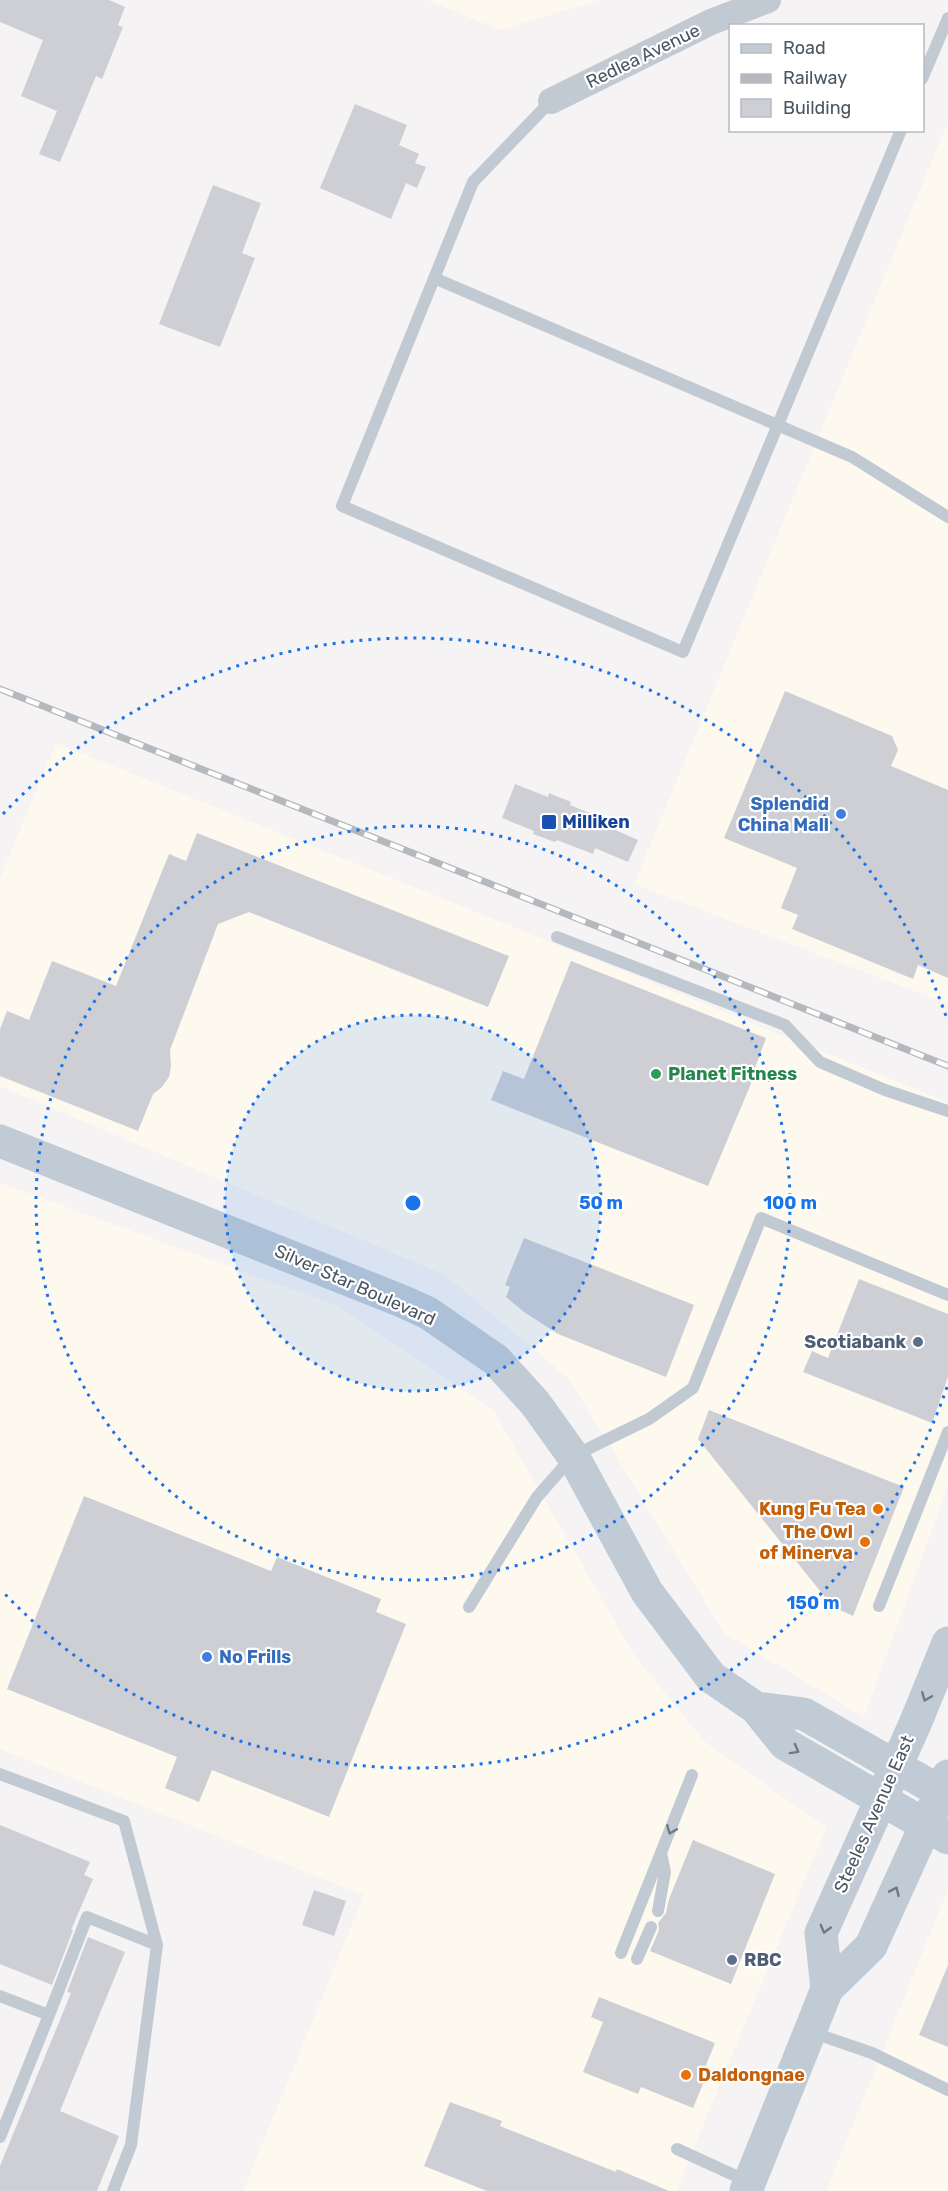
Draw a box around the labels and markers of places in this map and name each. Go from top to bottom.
place label: Splendid China Mall [738,793,829,836]
marker: Splendid China Mall [834,807,848,821]
place label: Milliken [562,811,630,833]
marker: Milliken [540,813,558,831]
place label: Planet Fitness [668,1063,797,1085]
marker: Planet Fitness [649,1067,663,1081]
centre of rings [403,1193,423,1213]
place label: Scotiabank [804,1331,906,1353]
marker: Scotiabank [911,1335,925,1349]
place label: Kung Fu Tea [759,1498,866,1520]
marker: Kung Fu Tea [871,1502,885,1516]
place label: The Owl of Minerva [759,1521,853,1564]
marker: The Owl of Minerva [858,1535,872,1549]
place label: No Frills [219,1646,291,1668]
marker: No Frills [200,1650,214,1664]
place label: RBC [744,1949,782,1971]
marker: RBC [725,1953,739,1967]
place label: Daldongnae [698,2064,805,2086]
marker: Daldongnae [679,2068,693,2082]

